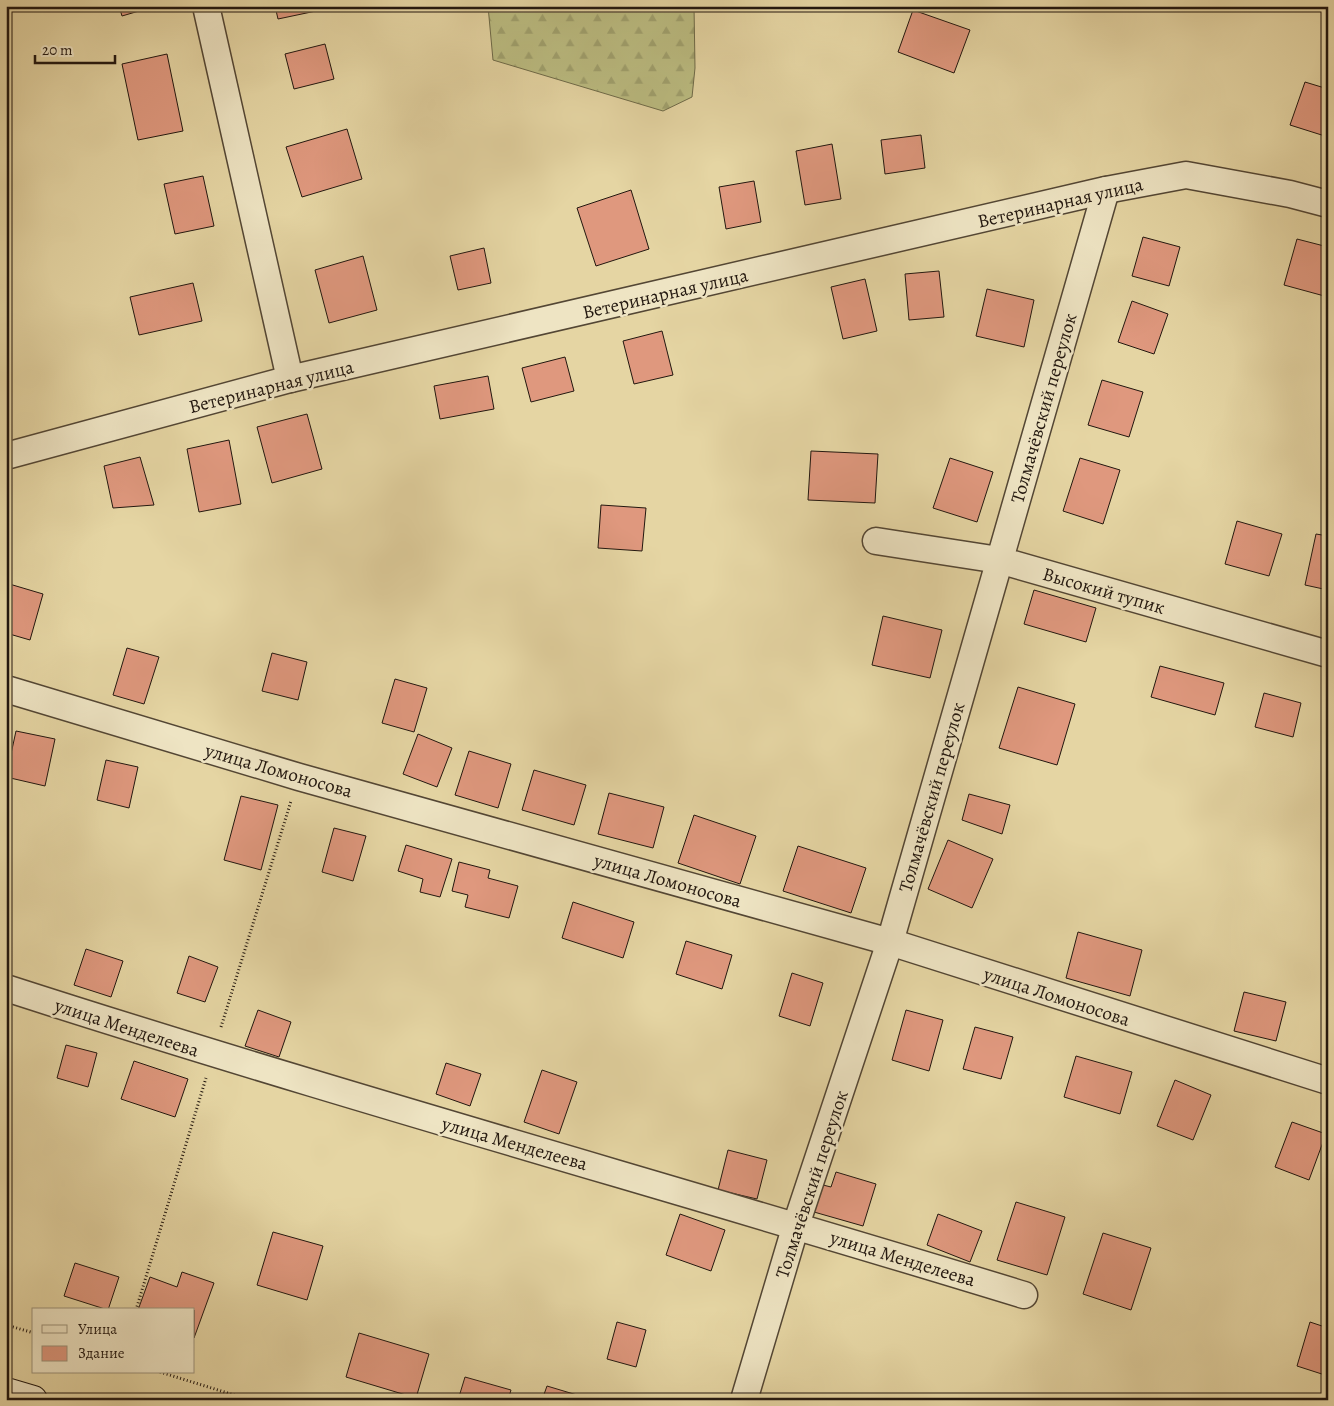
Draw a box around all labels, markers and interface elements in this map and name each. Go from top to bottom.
scale bar [35,32,115,64]
text: 20 m [42,40,73,60]
street label: Ветеринарная улица [975,171,1146,235]
street label: Ветеринарная улица [580,262,751,326]
street label: Толмачёвский переулок [1004,310,1084,506]
street label: Ветеринарная улица [186,354,357,420]
street label: Высокий тупик [1040,561,1168,621]
street label: Толмачёвский переулок [892,699,972,895]
street label: улица Ломоносова [201,737,356,805]
street label: улица Ломоносова [590,847,745,915]
street label: улица Ломоносова [979,961,1133,1033]
street label: улица Менделеева [50,992,202,1064]
street label: Толмачёвский переулок [769,1087,855,1282]
street label: улица Менделеева [438,1110,591,1177]
street label: улица Менделеева [826,1224,979,1293]
legend [32,1308,195,1374]
text: Улица [78,1319,117,1339]
text: Здание [78,1343,125,1363]

